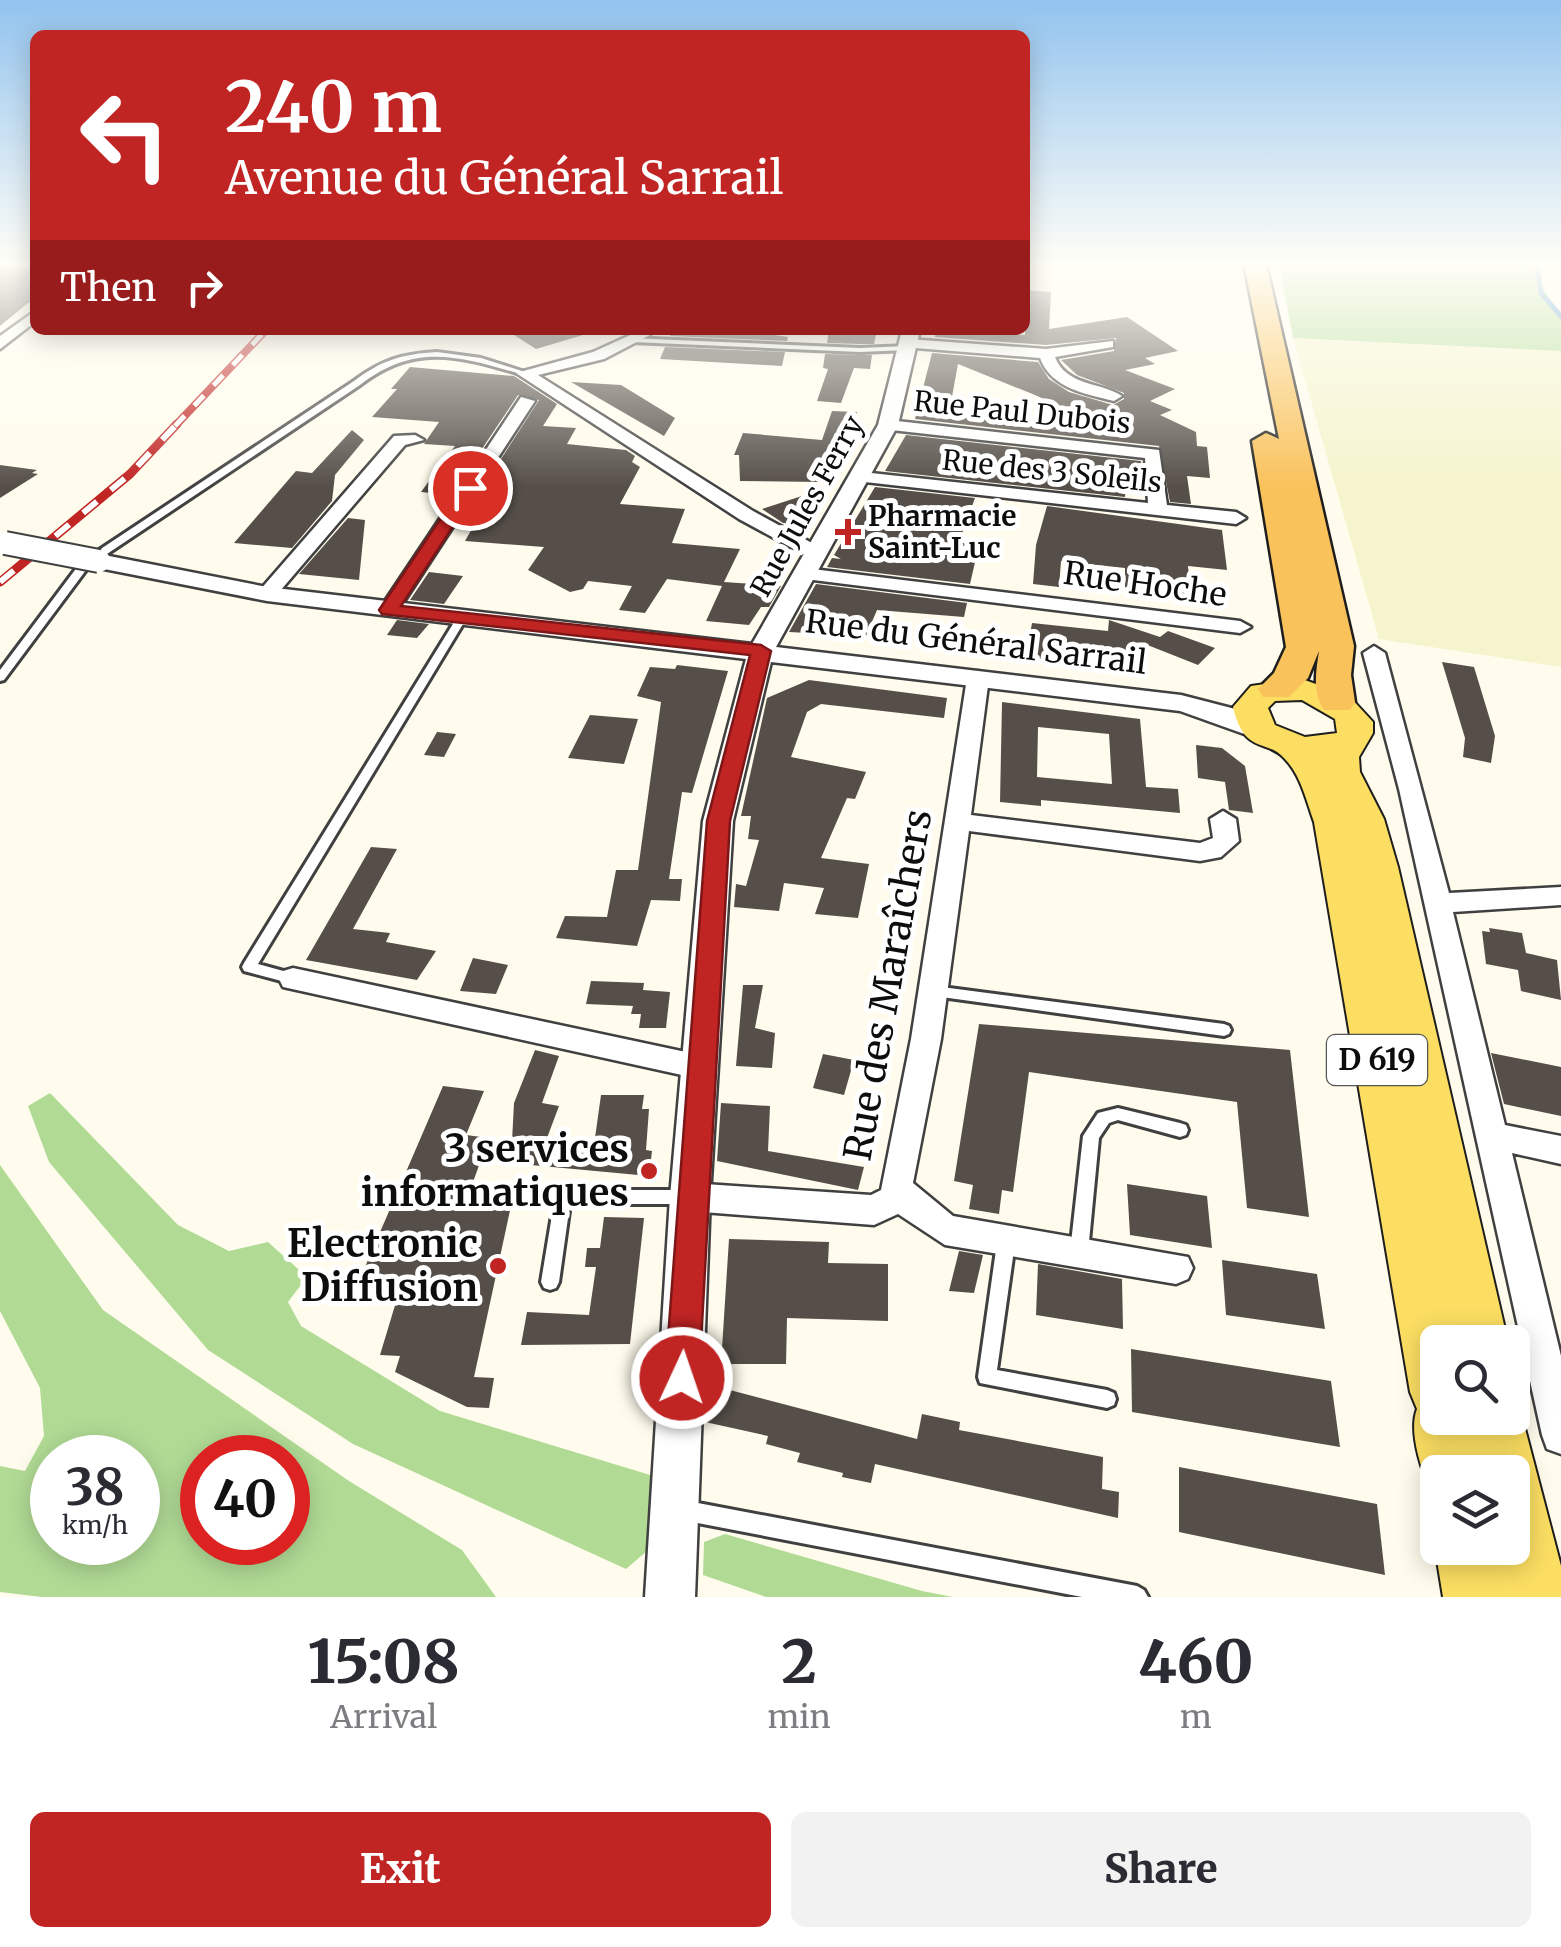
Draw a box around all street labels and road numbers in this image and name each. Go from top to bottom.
street label: Rue Paul Dubois [912,383,1132,441]
street label: Rue Jules Ferry [742,409,872,603]
street label: Rue des 3 Soleils [940,442,1164,500]
street label: Rue Hoche [1061,553,1229,615]
street label: Rue du Général Sarrail [803,601,1149,683]
street label: Rue des Maraîchers [833,806,942,1164]
road number: D 619 [1327,1035,1427,1085]

